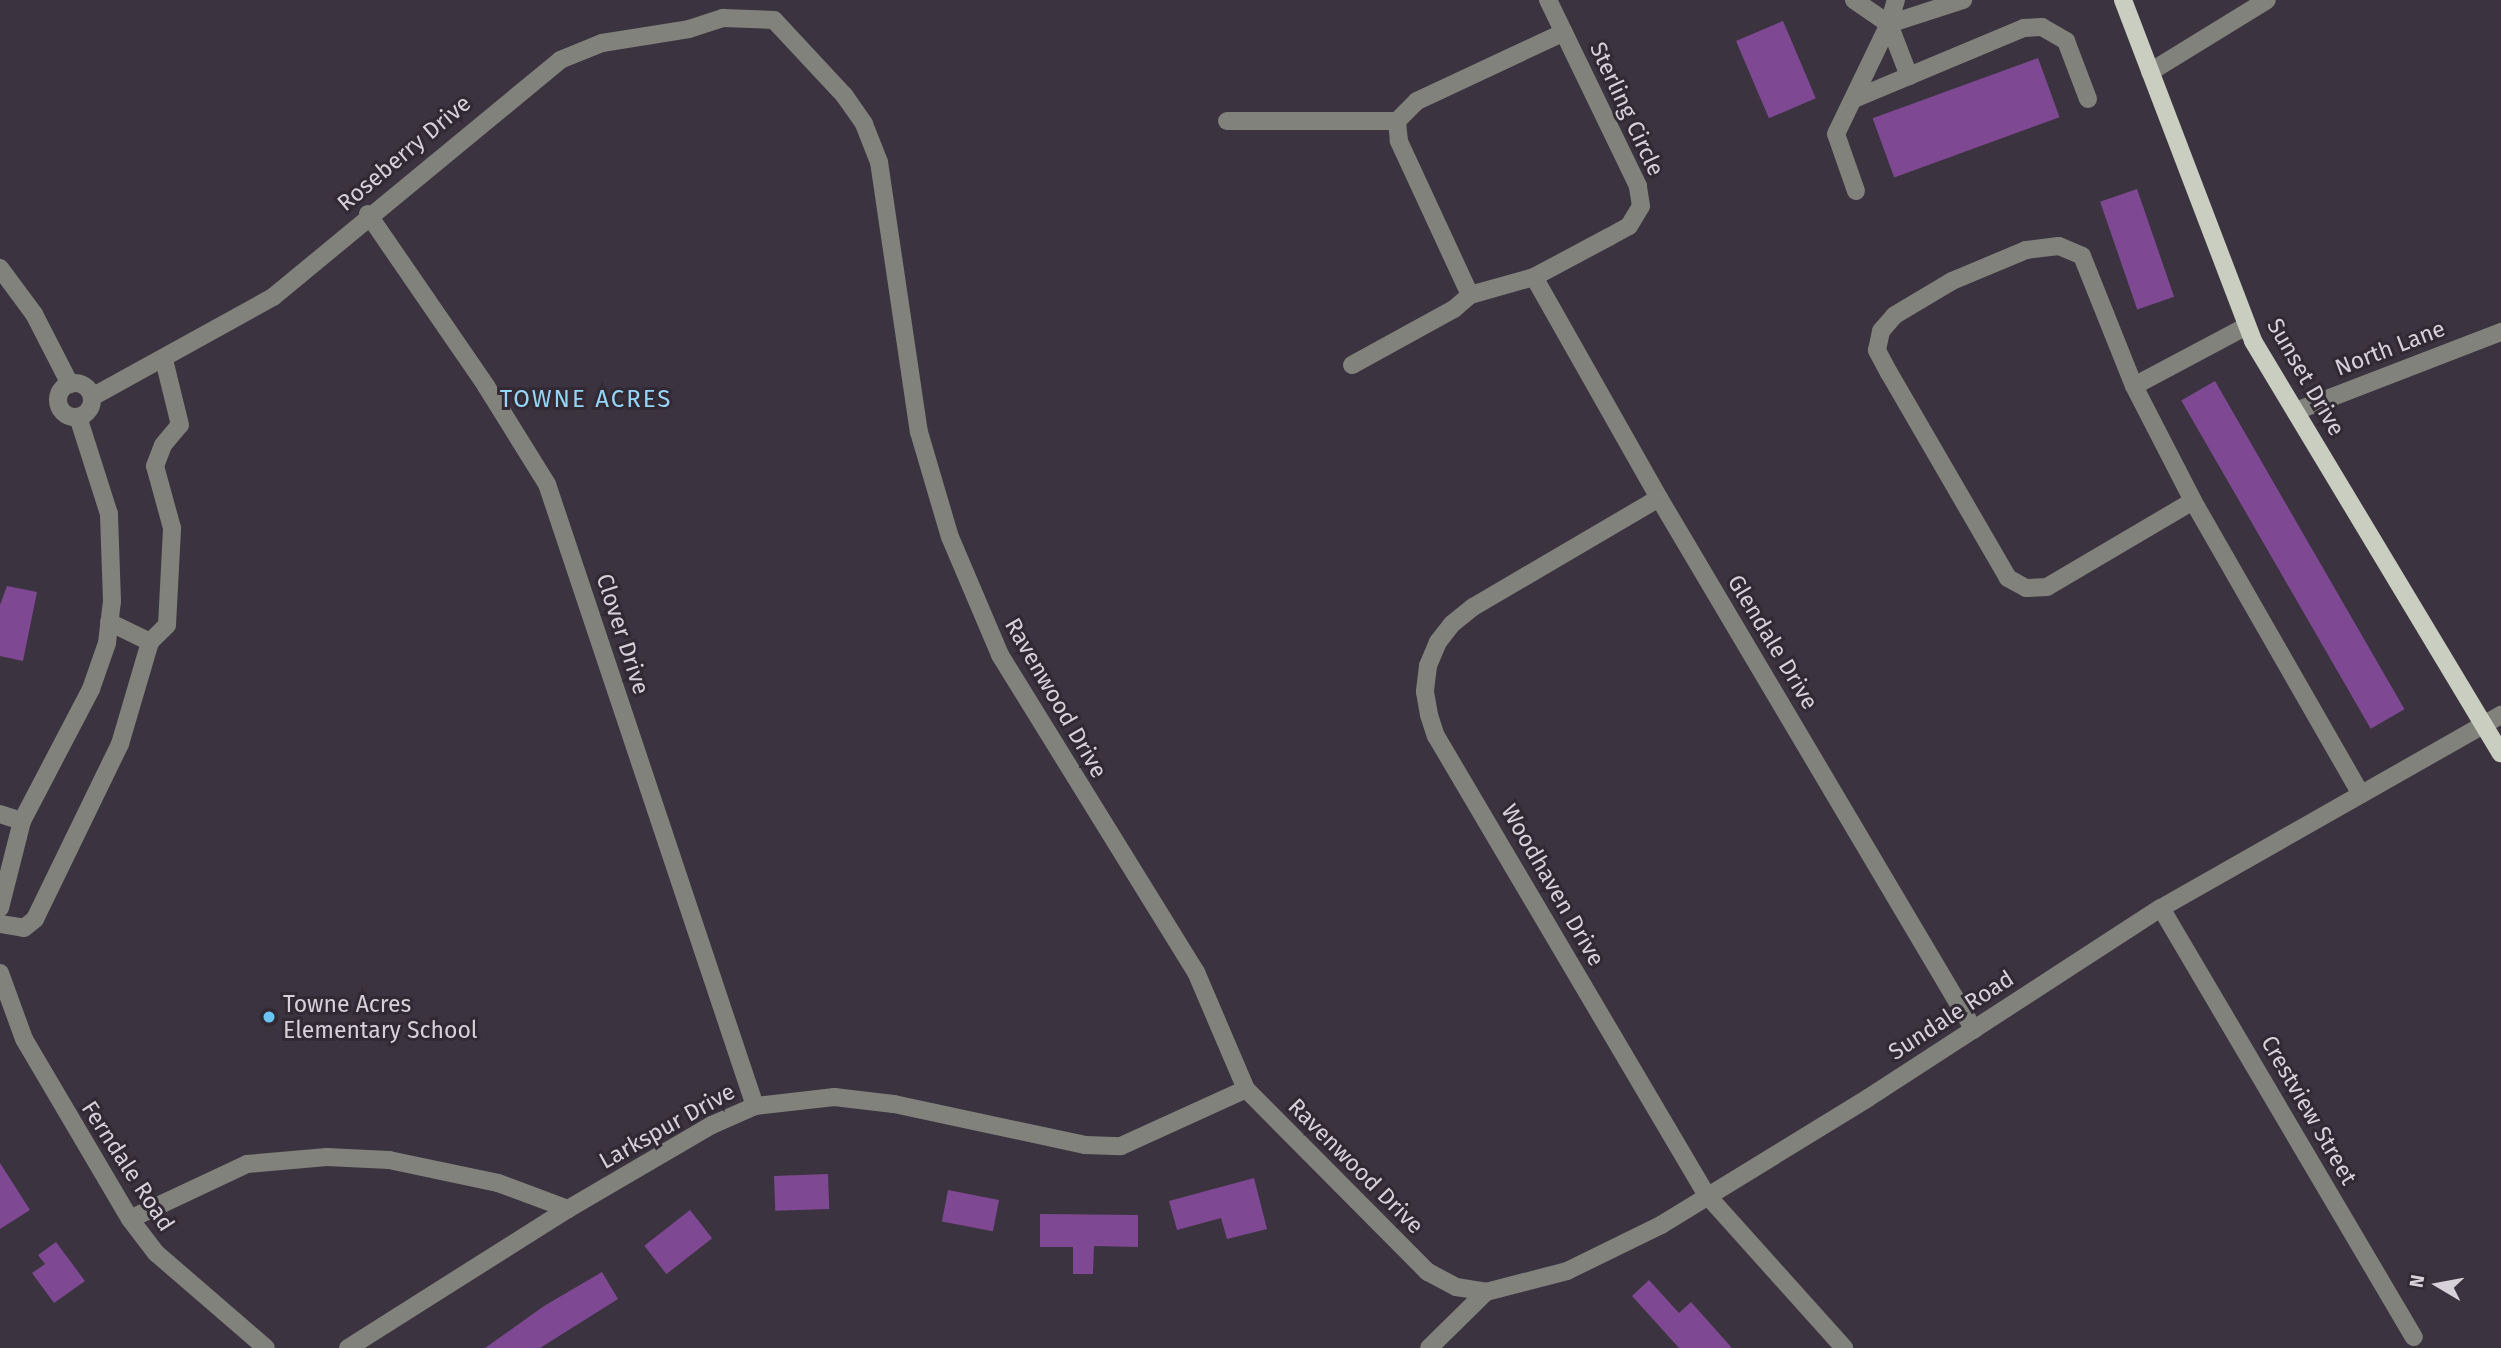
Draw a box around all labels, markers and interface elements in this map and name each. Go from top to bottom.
street label: Sterling Circle [1584,38,1670,180]
street label: Roseberry Drive [332,89,476,217]
street label: Sunset Drive [2261,313,2351,441]
street label: North Lane [2331,314,2449,382]
district label: TOWNE ACRES [501,386,671,414]
street label: Clover Drive [591,570,655,698]
street label: Glendale Drive [1722,570,1824,714]
street label: Ravenwood Drive [999,613,1113,783]
street label: Woodhaven Drive [1495,799,1611,971]
street label: Sundale Road [1883,964,2019,1066]
place label: Towne Acres Elementary School [283,990,478,1044]
marker: Towne Acres Elementary School [261,1009,277,1025]
street label: Crestview Street [2255,1031,2363,1189]
street label: Larkspur Drive [594,1077,740,1175]
street label: Ravenwood Drive [1283,1093,1429,1239]
street label: Ferndale Road [76,1096,180,1236]
north arrow [2403,1250,2473,1320]
text: N [2404,1273,2429,1289]

